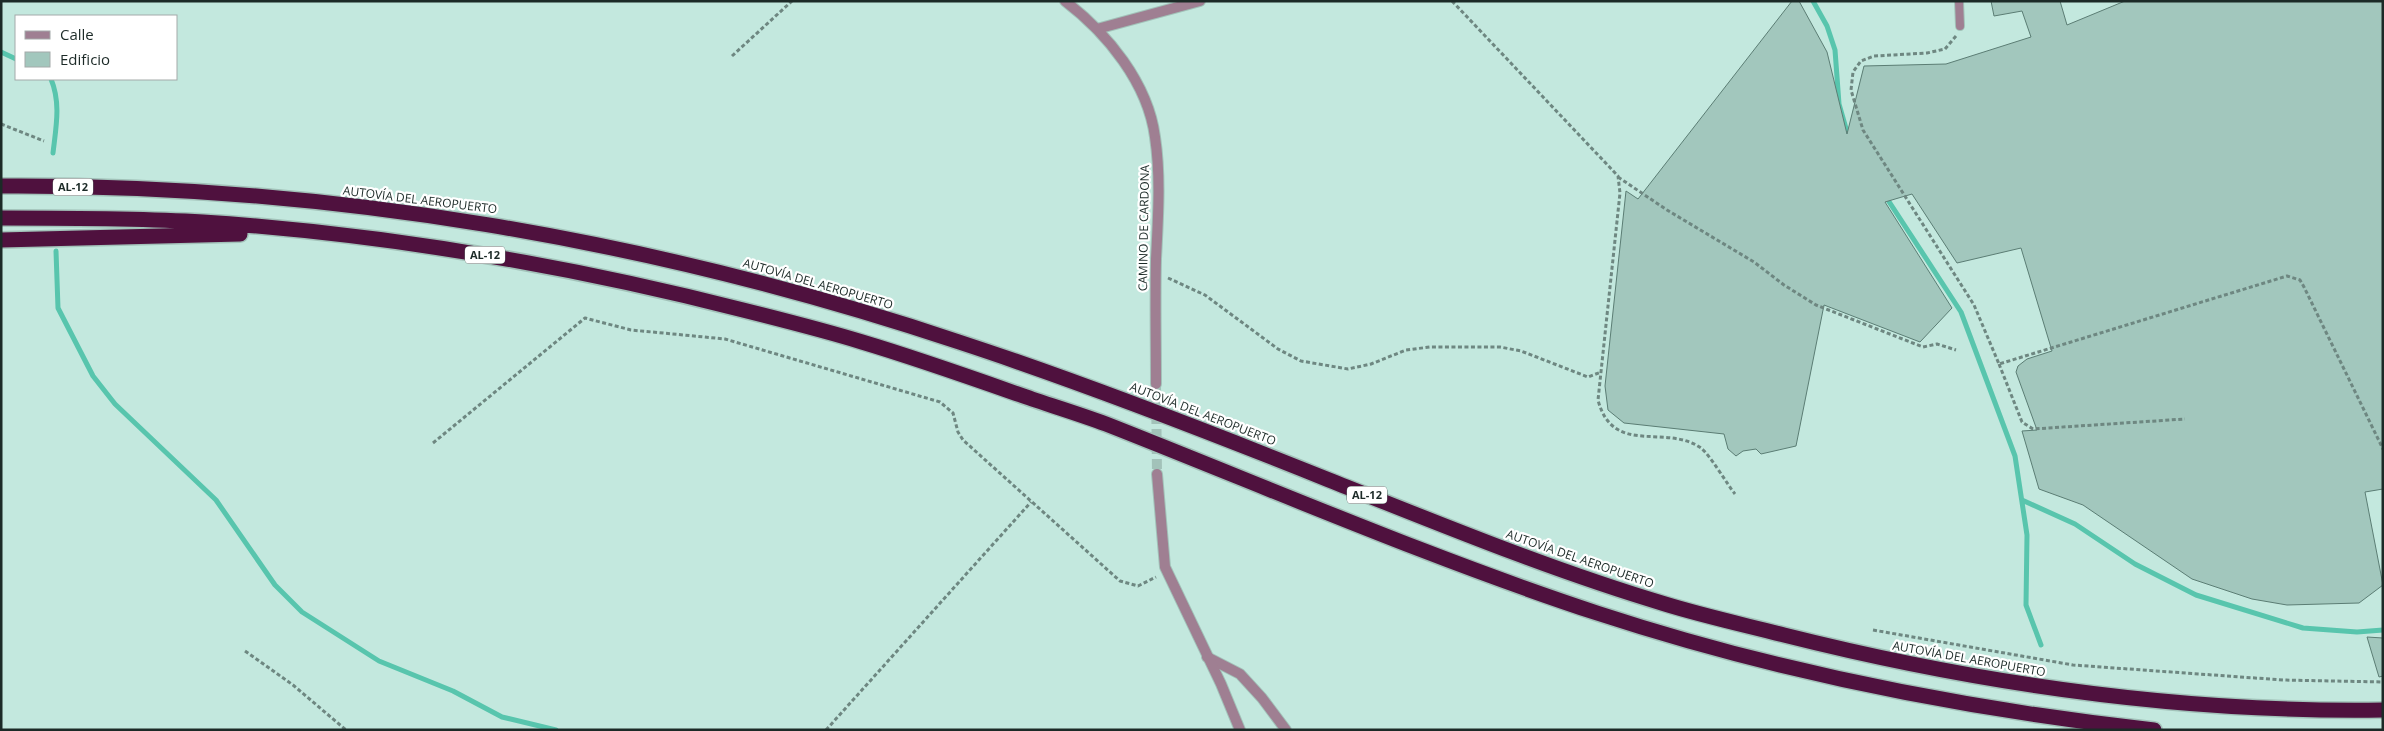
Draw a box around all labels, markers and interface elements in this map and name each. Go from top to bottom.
legend [15,15,178,80]
text: Calle [60,24,94,44]
text: Edificio [60,49,110,69]
street label: CAMINO DE CARDONA [1134,164,1153,291]
road number: AL-12 [53,178,93,196]
street label: AUTOVÍA DEL AEROPUERTO [342,182,498,217]
road number: AL-12 [465,246,505,264]
street label: AUTOVÍA DEL AEROPUERTO [741,254,895,313]
street label: AUTOVÍA DEL AEROPUERTO [1128,378,1279,449]
road number: AL-12 [1347,486,1387,504]
street label: AUTOVÍA DEL AEROPUERTO [1504,525,1656,592]
street label: AUTOVÍA DEL AEROPUERTO [1891,637,2047,680]

